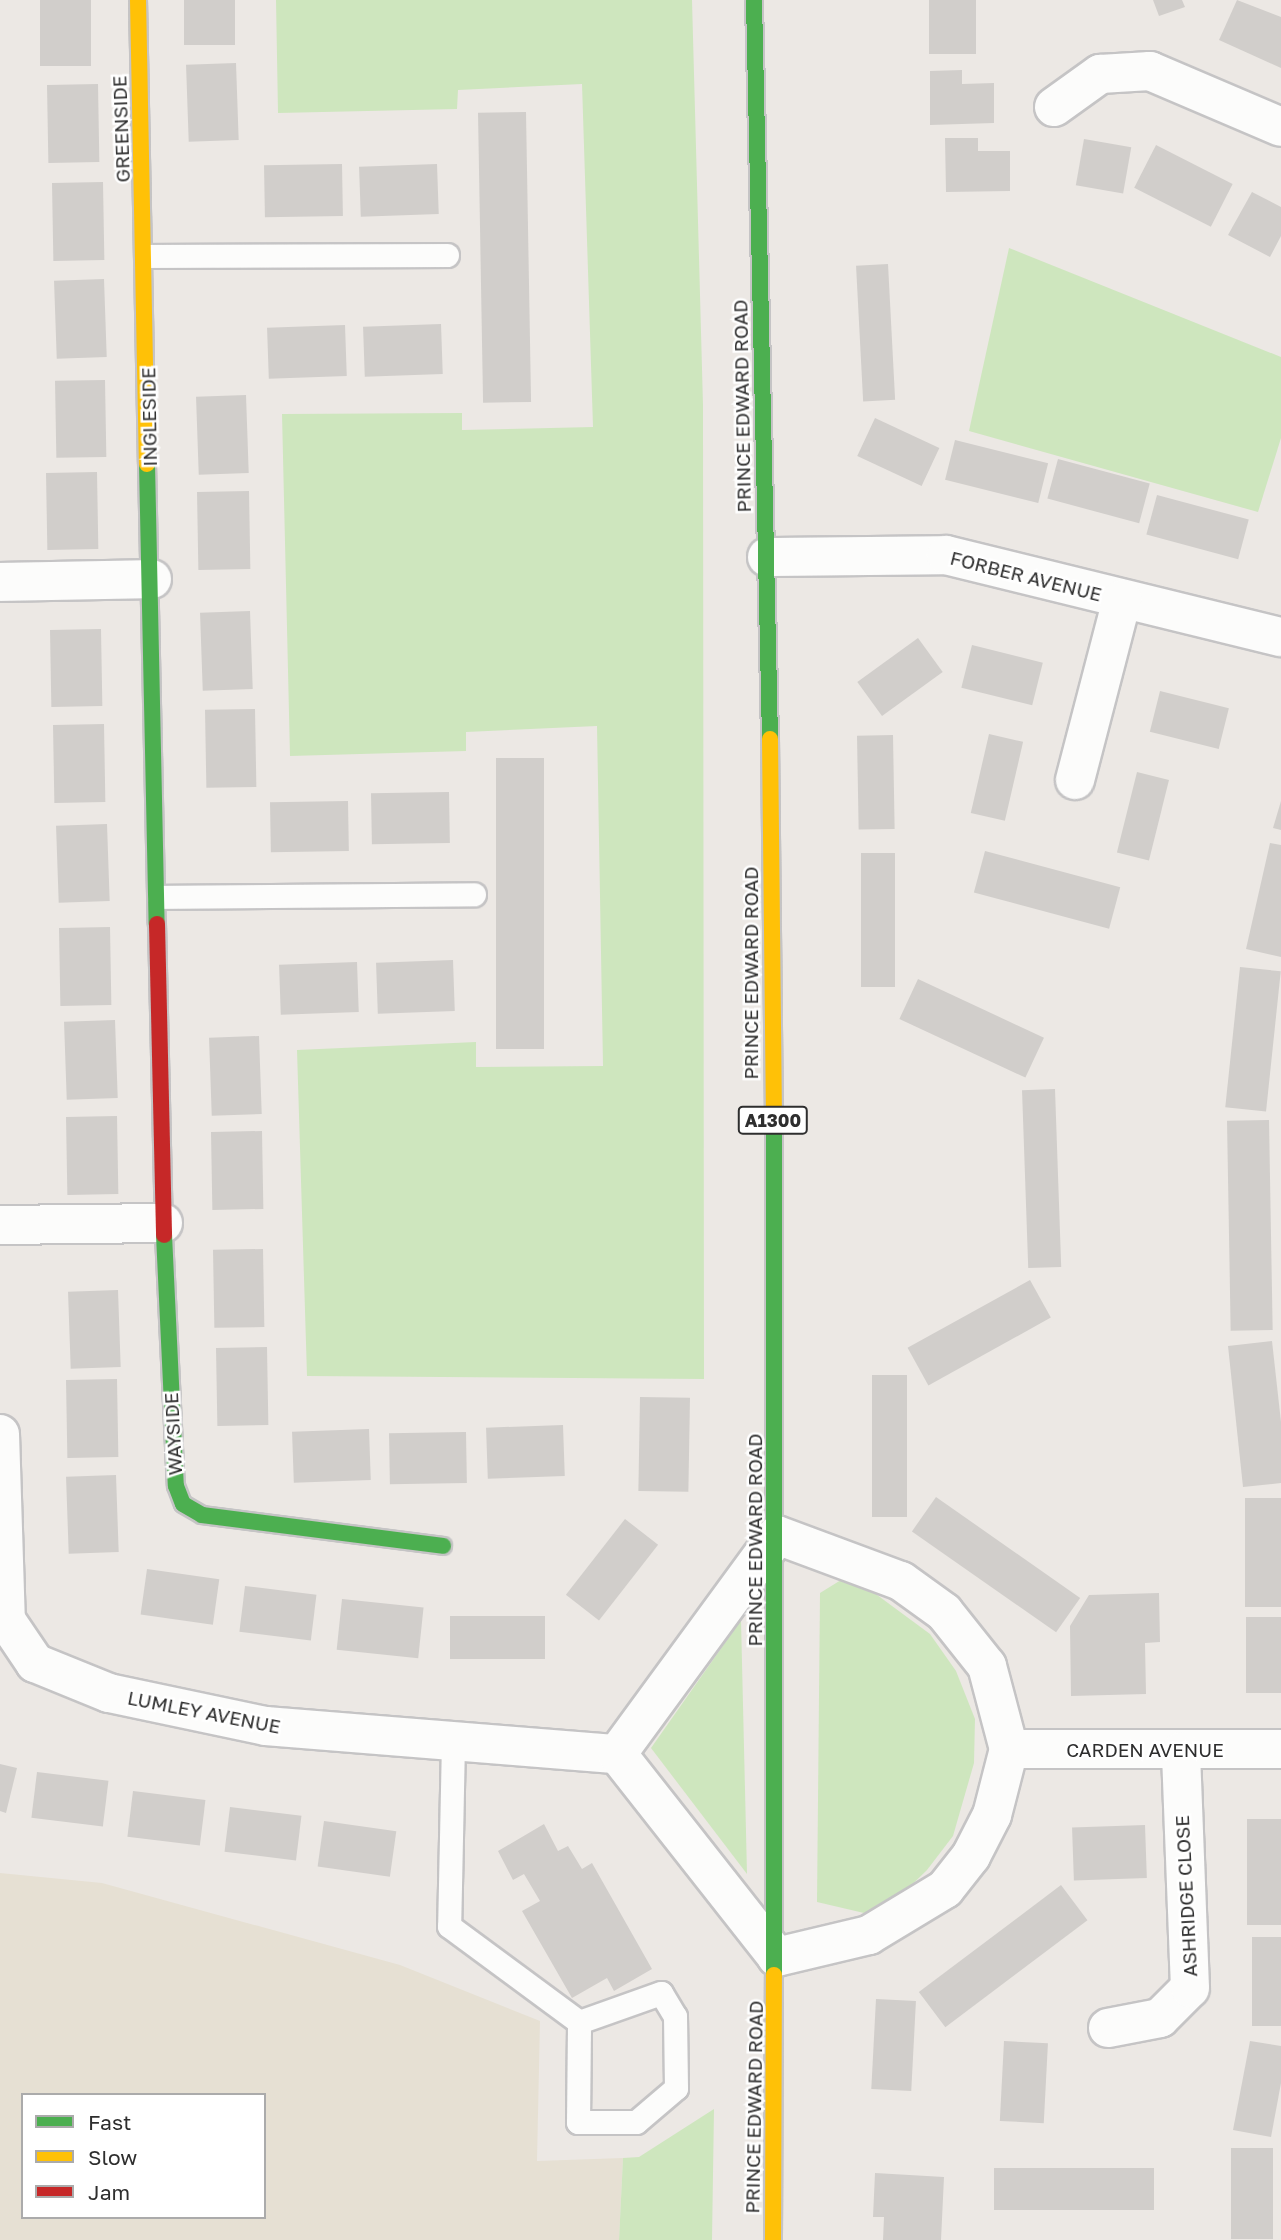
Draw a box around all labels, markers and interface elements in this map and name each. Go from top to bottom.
street label: GREENSIDE [108,75,134,183]
street label: PRINCE EDWARD ROAD [729,299,755,513]
street label: INGLESIDE [137,367,161,467]
street label: FORBER AVENUE [948,546,1104,606]
street label: PRINCE EDWARD ROAD [740,866,762,1080]
road number: A1300 [736,1106,810,1134]
street label: WAYSIDE [159,1392,187,1476]
street label: PRINCE EDWARD ROAD [744,1433,766,1647]
street label: LUMLEY AVENUE [126,1686,282,1738]
street label: CARDEN AVENUE [1066,1739,1224,1761]
street label: ASHRIDGE CLOSE [1170,1815,1202,1977]
street label: PRINCE EDWARD ROAD [741,2000,767,2214]
legend [21,2093,266,2219]
text: Fast [88,2109,131,2135]
text: Slow [88,2144,137,2170]
text: Jam [88,2179,130,2205]

